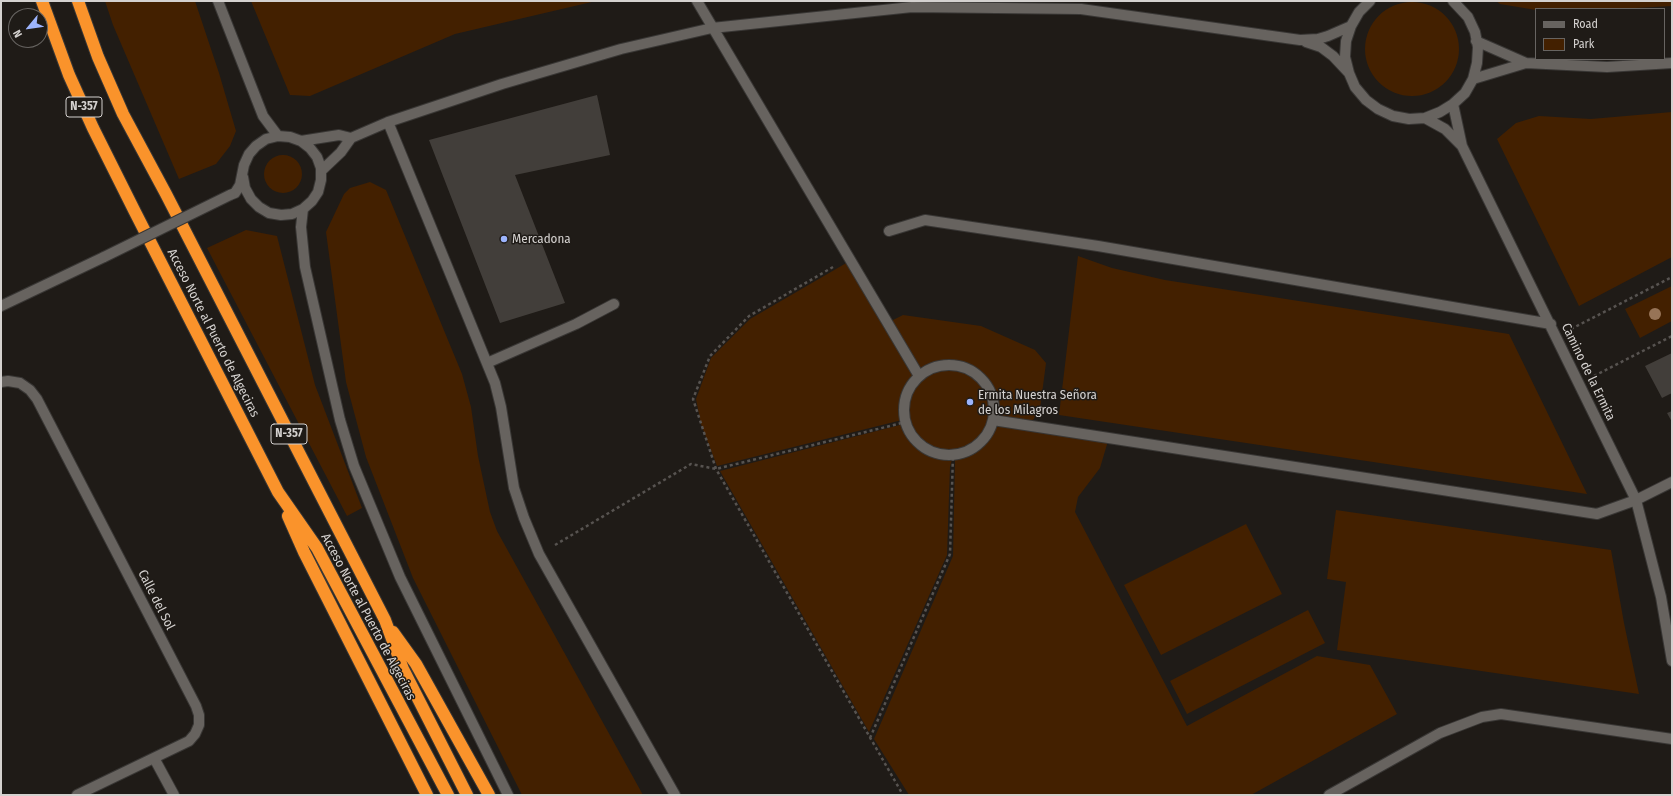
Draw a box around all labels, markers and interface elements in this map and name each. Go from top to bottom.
north arrow [8,8,48,48]
legend [1535,8,1665,60]
text: Road [1573,17,1598,31]
text: N [11,28,25,40]
text: Park [1573,37,1594,51]
road number: N-357 [66,97,102,117]
place label: Mercadona [512,231,571,247]
marker: Mercadona [499,234,509,244]
street label: Acceso Norte al Puerto de Algeciras [164,246,262,420]
street label: Camino de la Ermita [1558,321,1618,423]
place label: Ermita Nuestra Señora de los Milagros [978,387,1097,418]
marker: Ermita Nuestra Señora de los Milagros [965,397,975,407]
road number: N-357 [271,424,307,444]
street label: Acceso Norte al Puerto de Algeciras [317,531,419,703]
street label: Calle del Sol [134,567,178,633]

